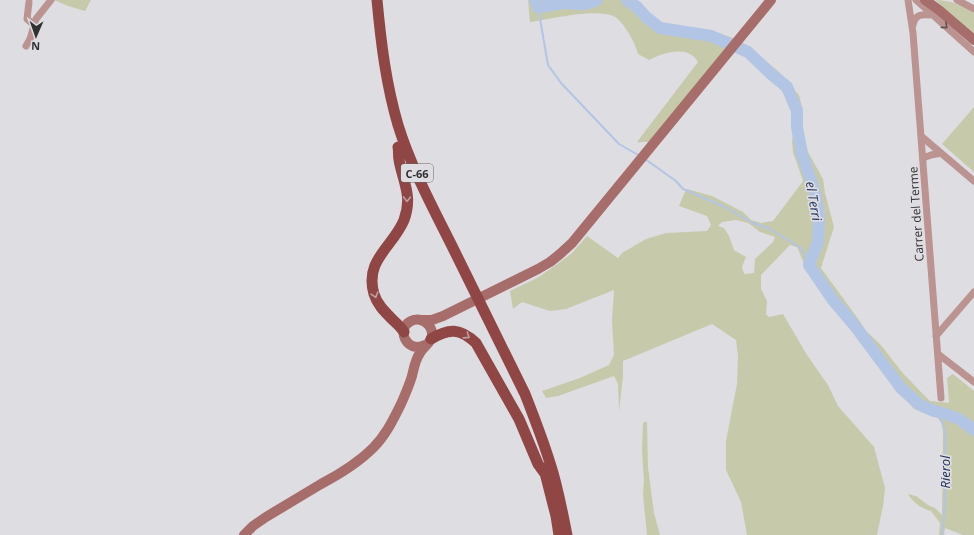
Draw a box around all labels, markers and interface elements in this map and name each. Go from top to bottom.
north arrow [16,16,56,56]
one-way arrow [940,21,947,28]
text: N [31,39,40,54]
road number: C-66 [401,164,433,182]
street label: Carrer del Terme [904,166,928,262]
water label: el Terri [802,180,826,223]
one-way arrow [403,196,411,202]
one-way arrow [370,291,379,298]
one-way arrow [462,331,469,338]
water label: Rierol [936,455,954,488]

